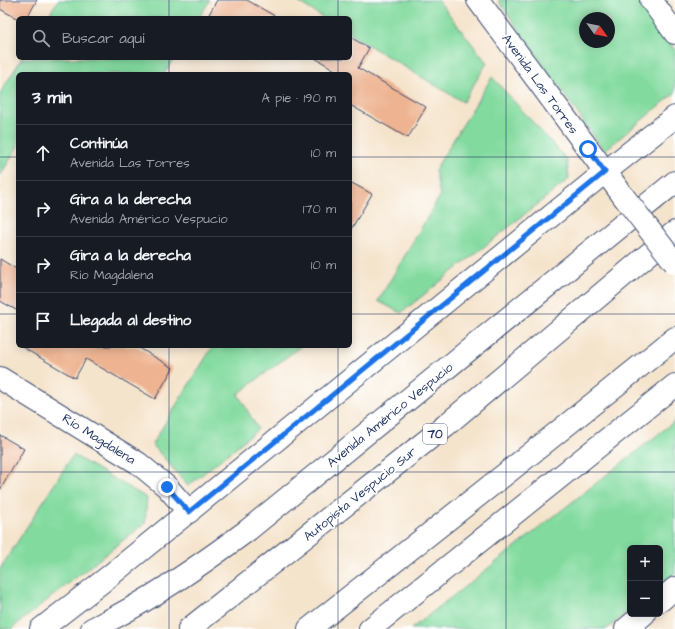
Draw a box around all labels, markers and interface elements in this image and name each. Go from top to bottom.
north arrow [579,12,615,48]
search box [16,16,352,60]
icon: search [30,27,52,49]
text: Buscar aquí [62,28,144,49]
street label: Avenida Las Torres [498,30,583,138]
text: 3 min [32,86,72,110]
text: A pie · 190 m [261,89,336,107]
text: Continúa [70,133,128,154]
route start [579,140,597,158]
icon: ahead [32,142,54,164]
text: 10 m [311,144,336,162]
text: Avenida Las Torres [70,154,190,172]
text: Gira a la derecha [70,189,191,210]
icon: right [32,198,54,220]
text: 170 m [303,200,336,218]
text: Avenida Américo Vespucio [70,210,227,228]
text: Gira a la derecha [70,245,191,266]
icon: right [32,254,54,276]
text: 10 m [311,256,336,274]
text: Río Magdalena [70,266,153,284]
icon: arrive [32,310,54,332]
text: Llegada al destino [70,310,191,331]
street label: Avenida Américo Vespucio [323,358,457,472]
street label: Río Magdalena [58,409,139,470]
road number: 70 [423,424,447,444]
street label: Autopista Vespucio Sur [300,443,420,545]
route end [158,478,176,496]
map controls [627,545,663,617]
button: + [627,545,663,581]
button: − [627,581,663,617]

